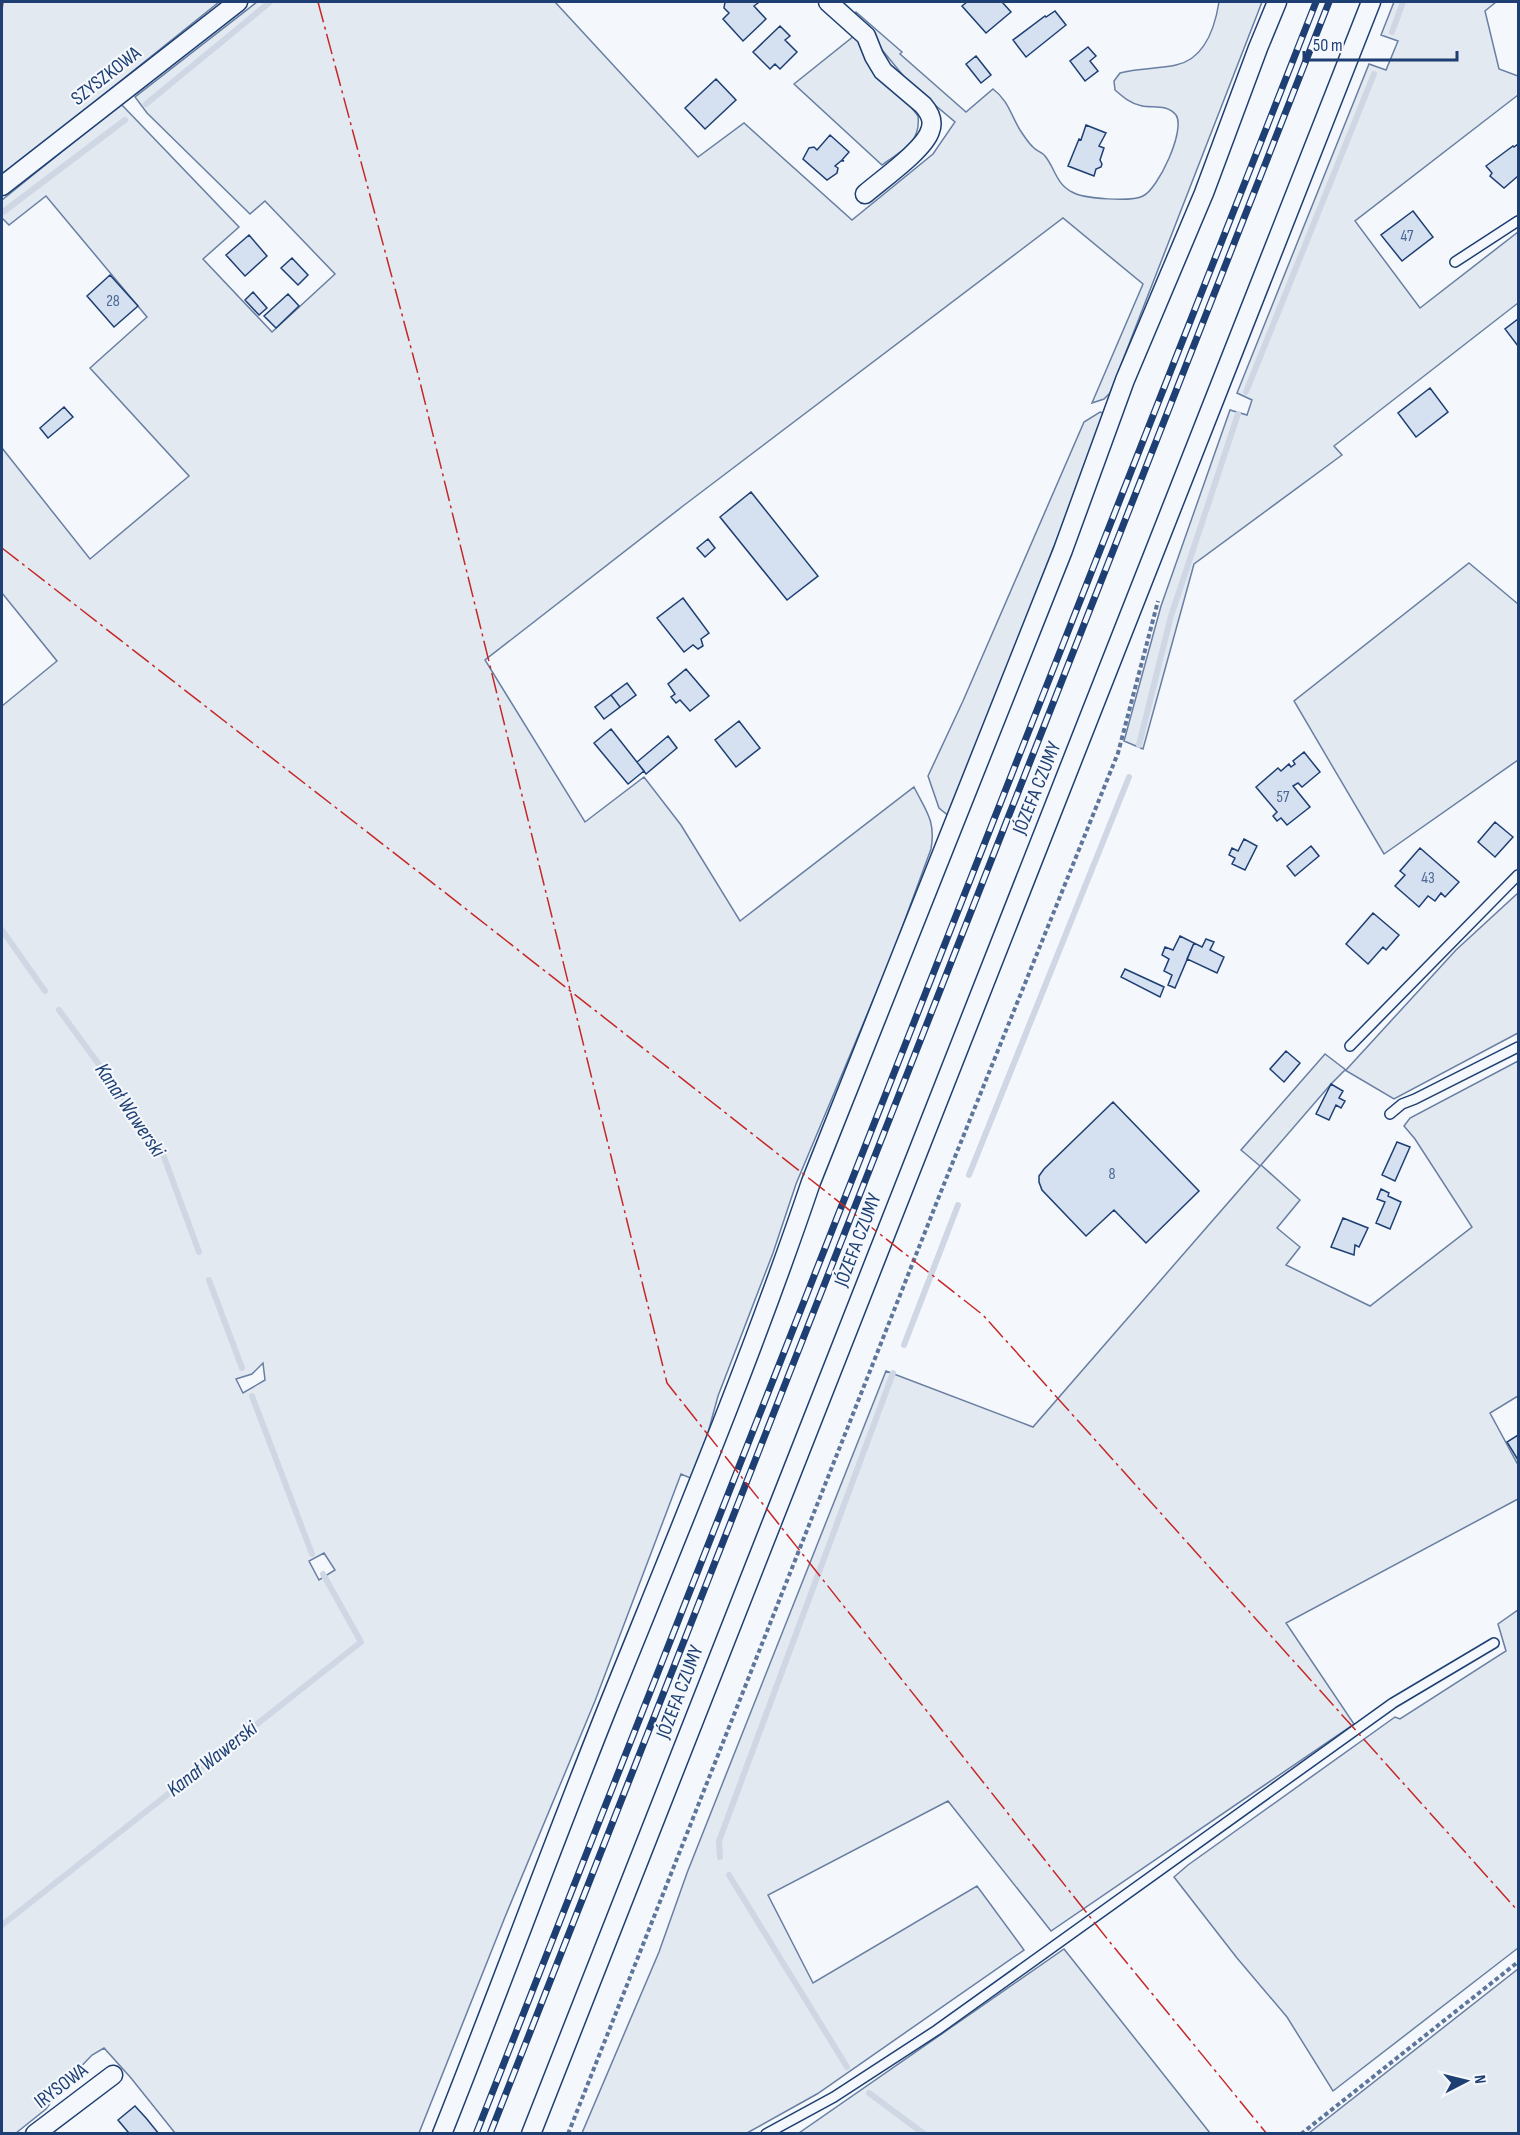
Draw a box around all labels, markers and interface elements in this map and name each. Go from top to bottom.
scale bar [1304,24,1457,62]
text: 50 m [1313,35,1343,56]
street label: SZYSZKOWA [66,41,146,111]
house number: 47 [1401,227,1414,246]
house number: 28 [106,292,120,311]
street label: JÓZEFA CZUMY [1007,738,1067,839]
house number: 57 [1277,788,1290,807]
house number: 43 [1421,869,1435,888]
water label: Kanał Wawerski [89,1058,171,1163]
house number: 8 [1108,1165,1116,1184]
street label: JÓZEFA CZUMY [829,1190,887,1291]
street label: JÓZEFA CZUMY [651,1642,709,1743]
water label: Kanał Wawerski [162,1715,263,1802]
north arrow [1436,2051,1496,2111]
street label: IRYSOWA [30,2058,93,2114]
text: N [1469,2074,1489,2085]

